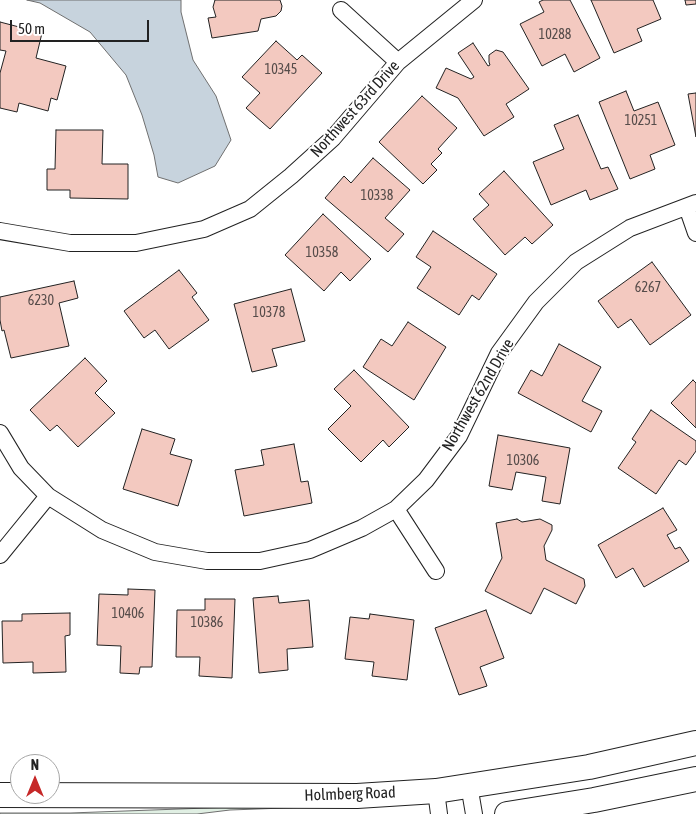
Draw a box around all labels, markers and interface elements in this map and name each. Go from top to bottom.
scale bar [12,10,151,42]
text: 50 m [18,20,45,37]
house number: 10288 [539,27,571,43]
street label: Northwest 63rd Drive [307,57,403,161]
house number: 10345 [265,62,297,78]
house number: 10251 [625,113,657,129]
house number: 10338 [361,188,393,204]
house number: 10358 [306,245,338,261]
house number: 6267 [635,280,661,296]
house number: 6230 [28,293,54,309]
house number: 10378 [253,305,285,321]
street label: Northwest 62nd Drive [438,335,518,455]
house number: 10306 [507,453,539,469]
house number: 10406 [112,606,144,622]
house number: 10386 [191,615,223,631]
north arrow [10,754,60,804]
text: N [31,757,39,773]
street label: Holmberg Road [304,783,396,805]

